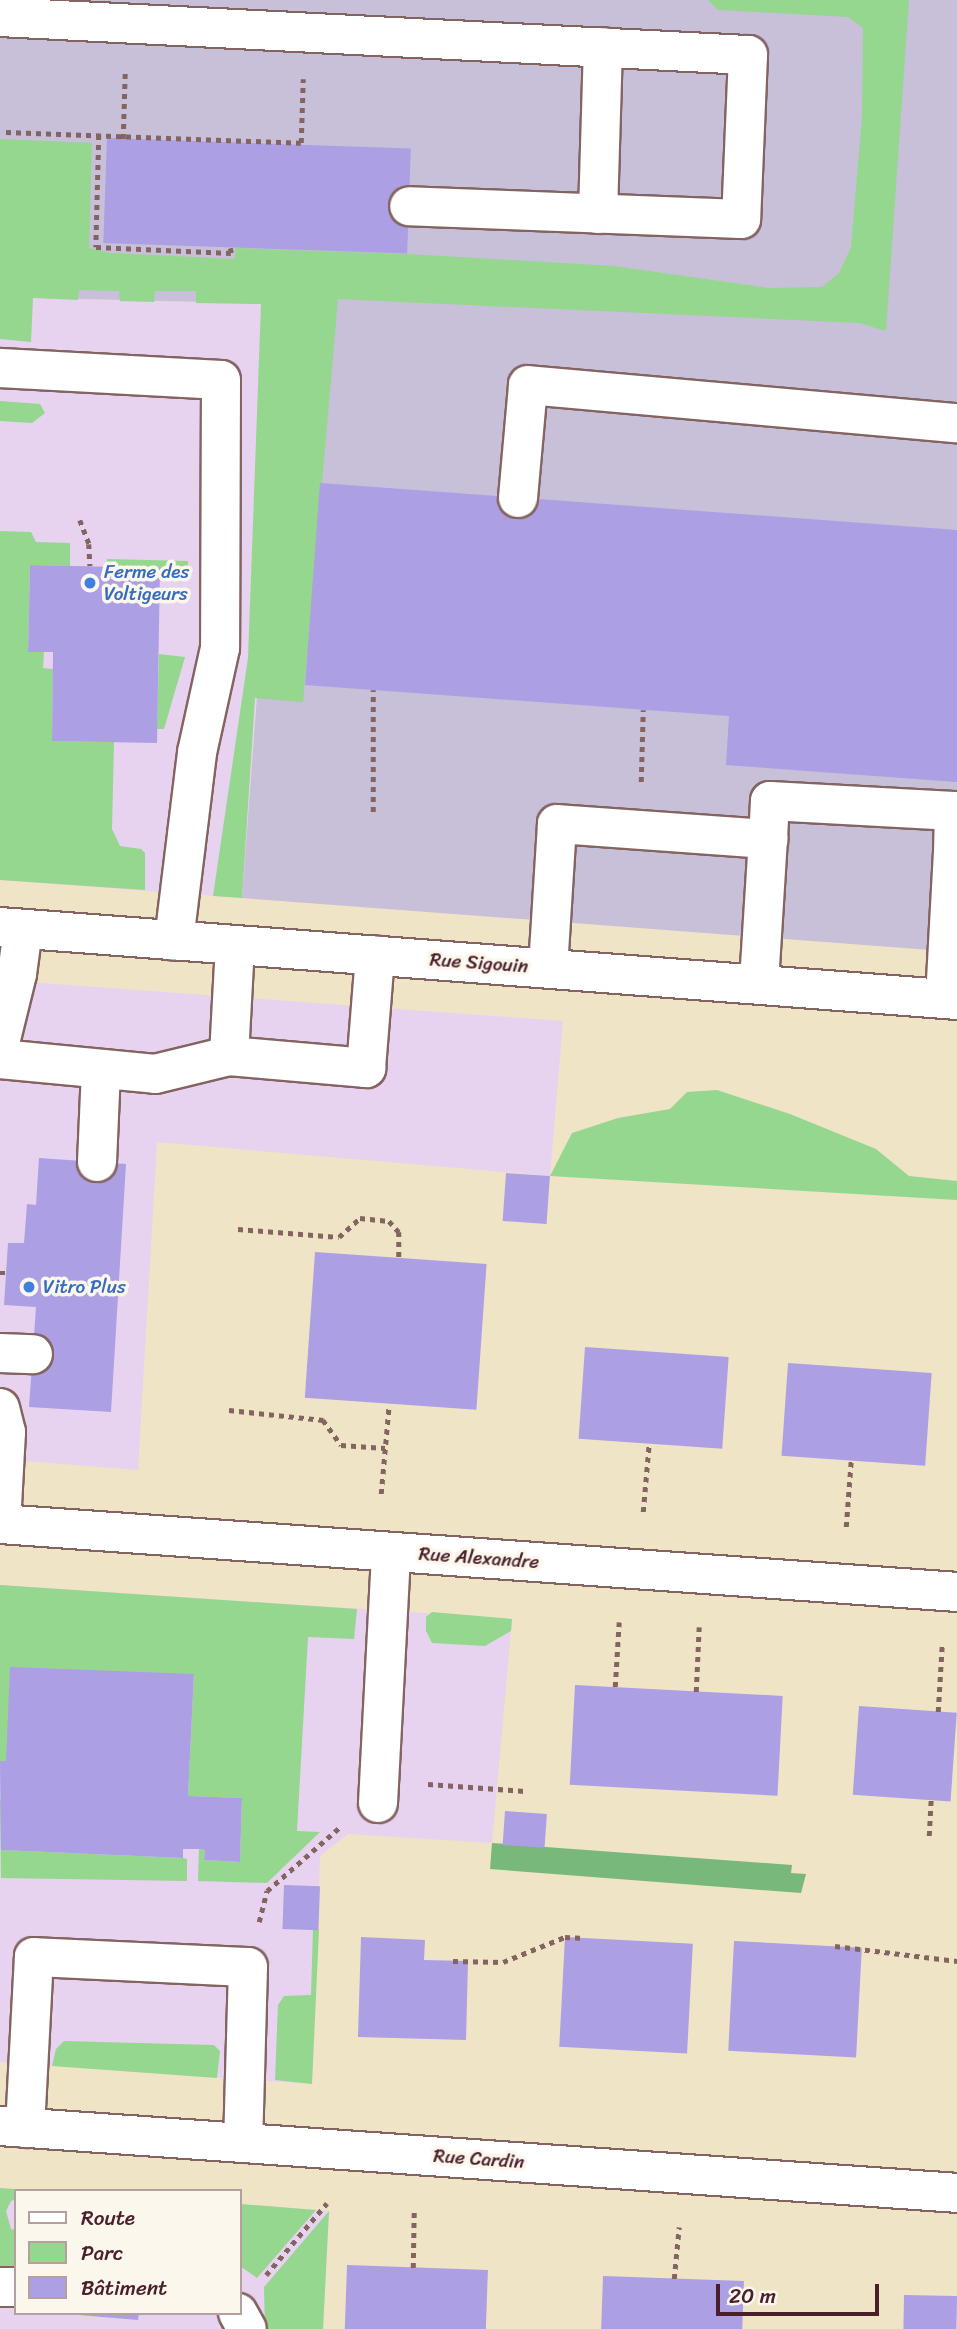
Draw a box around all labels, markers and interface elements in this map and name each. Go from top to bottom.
place label: Ferme des Voltigeurs [104,561,190,605]
marker: Ferme des Voltigeurs [82,575,98,591]
street label: Rue Sigouin [429,948,529,978]
place label: Vitro Plus [43,1276,126,1298]
marker: Vitro Plus [21,1279,37,1295]
street label: Rue Alexandre [418,1542,540,1574]
street label: Rue Cardin [433,2144,525,2174]
legend [14,2189,242,2315]
text: Route [81,2199,135,2237]
text: Parc [81,2234,123,2272]
text: Bâtiment [81,2269,167,2307]
scale bar [719,2270,882,2314]
text: 20 m [729,2277,776,2315]

